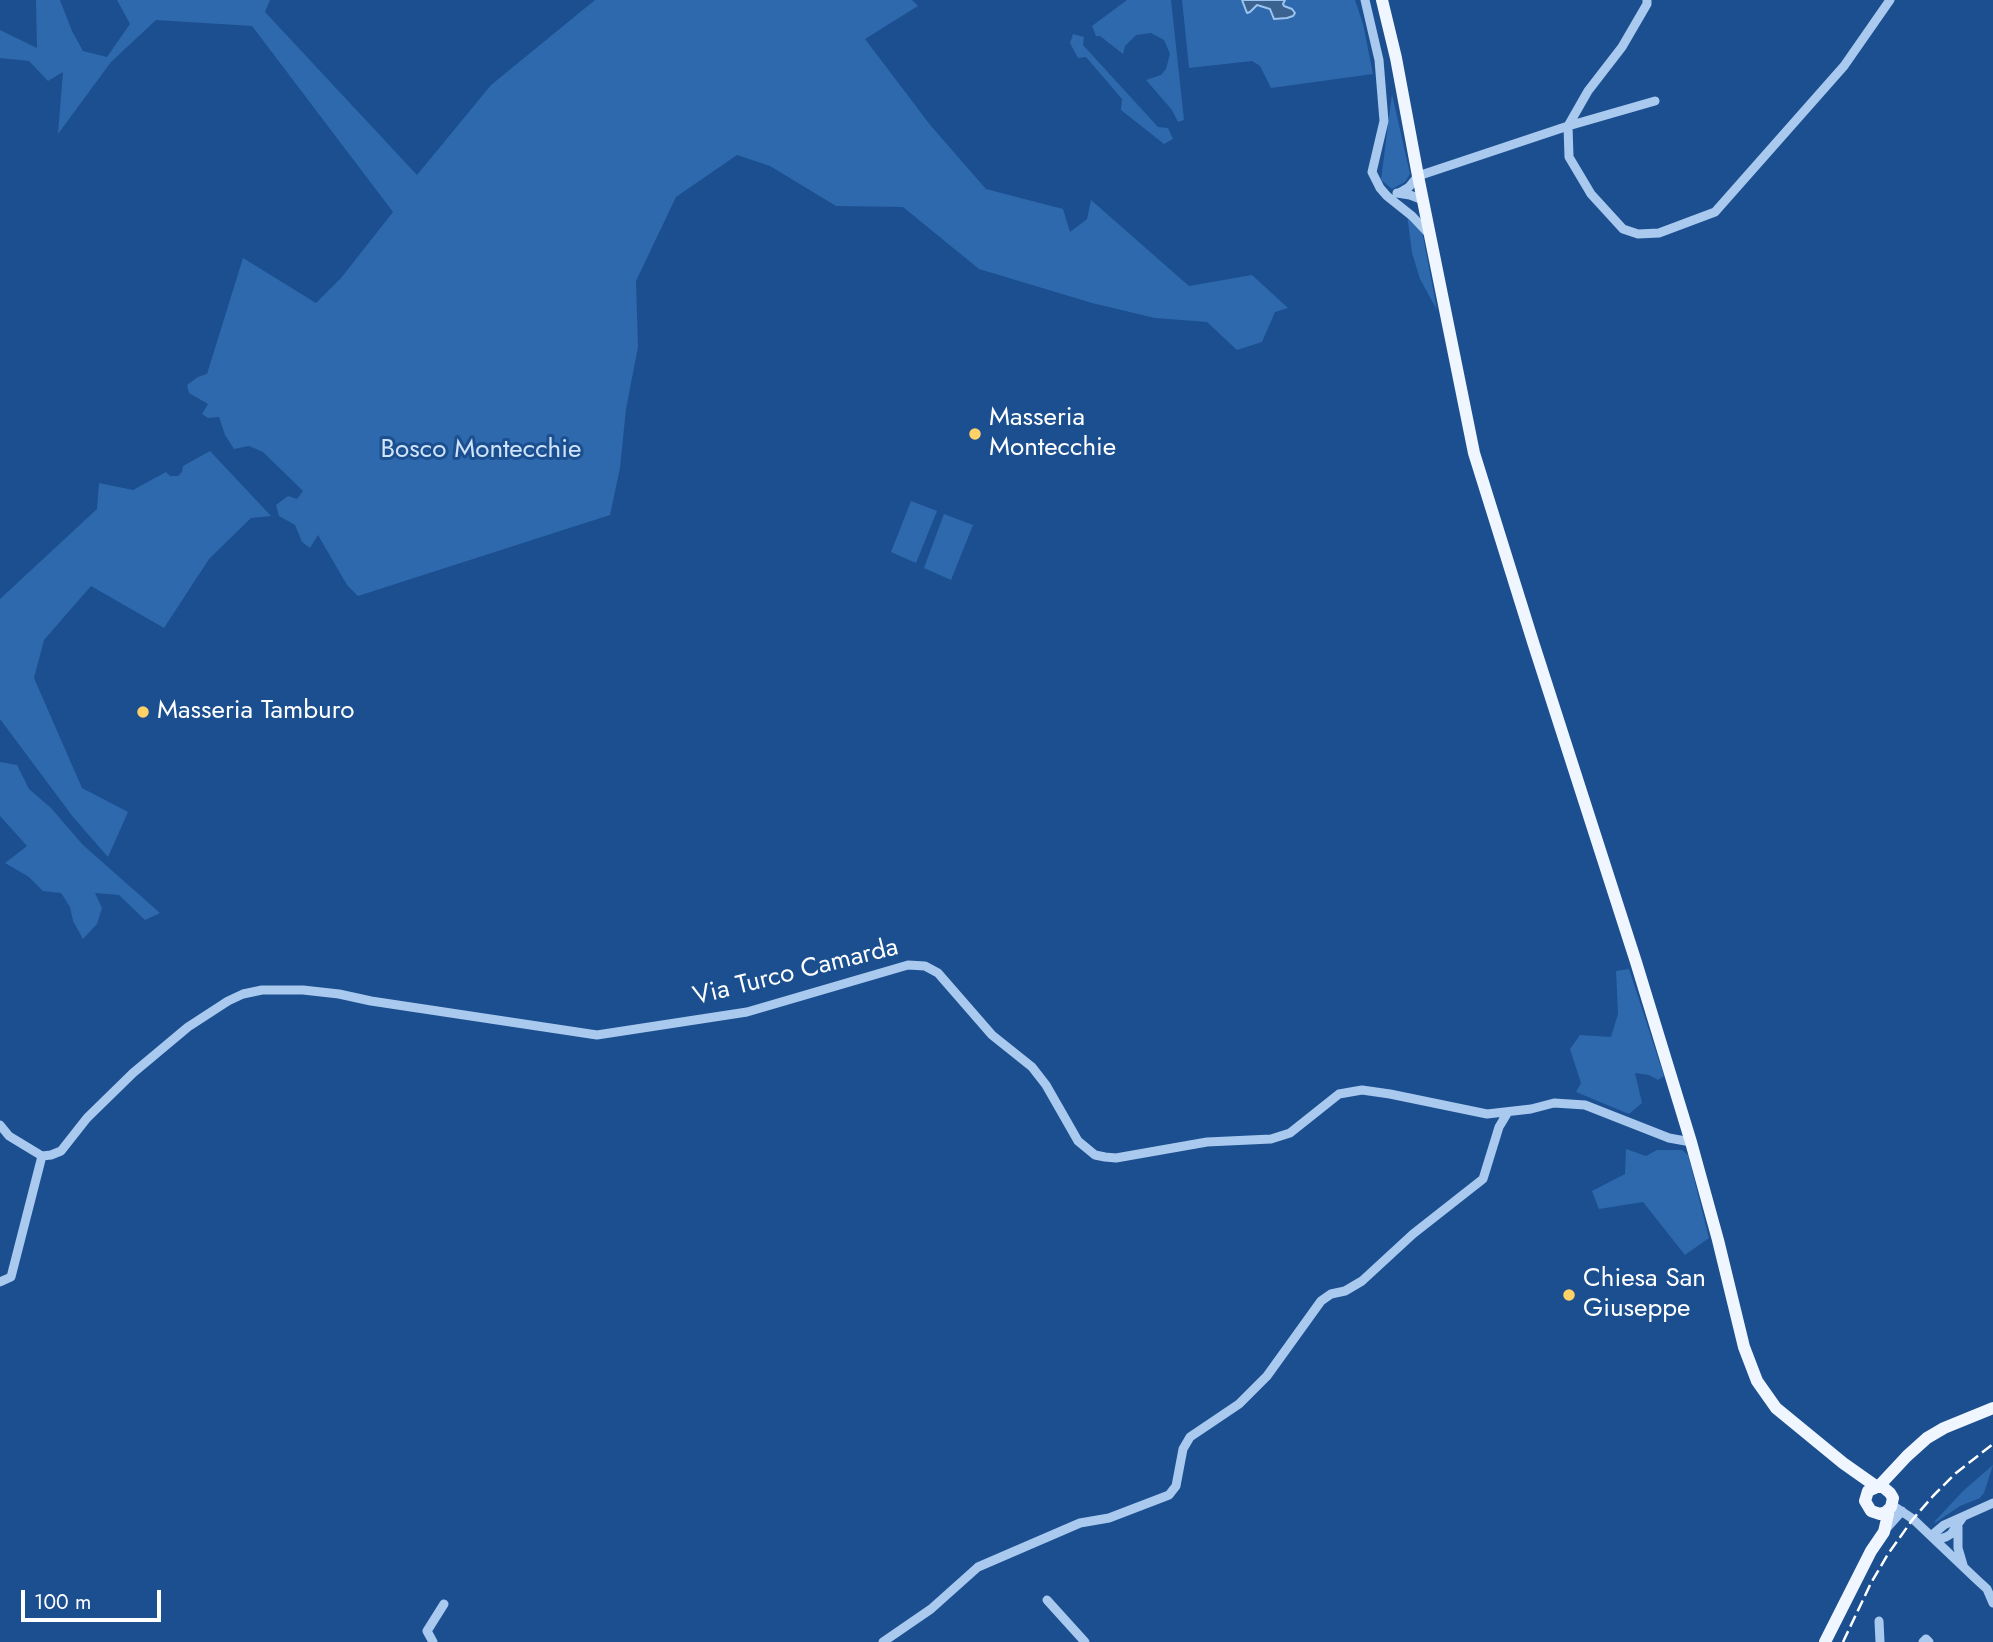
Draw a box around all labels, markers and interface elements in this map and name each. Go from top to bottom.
place label: Masseria Montecchie [989,403,1116,464]
marker: Masseria Montecchie [967,426,983,442]
park label: Bosco Montecchie [381,435,581,467]
place label: Masseria Tamburo [157,696,354,728]
marker: Masseria Tamburo [135,704,151,720]
street label: Via Turco Camarda [690,932,902,1014]
place label: Chiesa San Giuseppe [1583,1264,1706,1326]
marker: Chiesa San Giuseppe [1561,1287,1577,1303]
scale bar [24,1576,164,1620]
text: 100 m [34,1587,91,1617]

